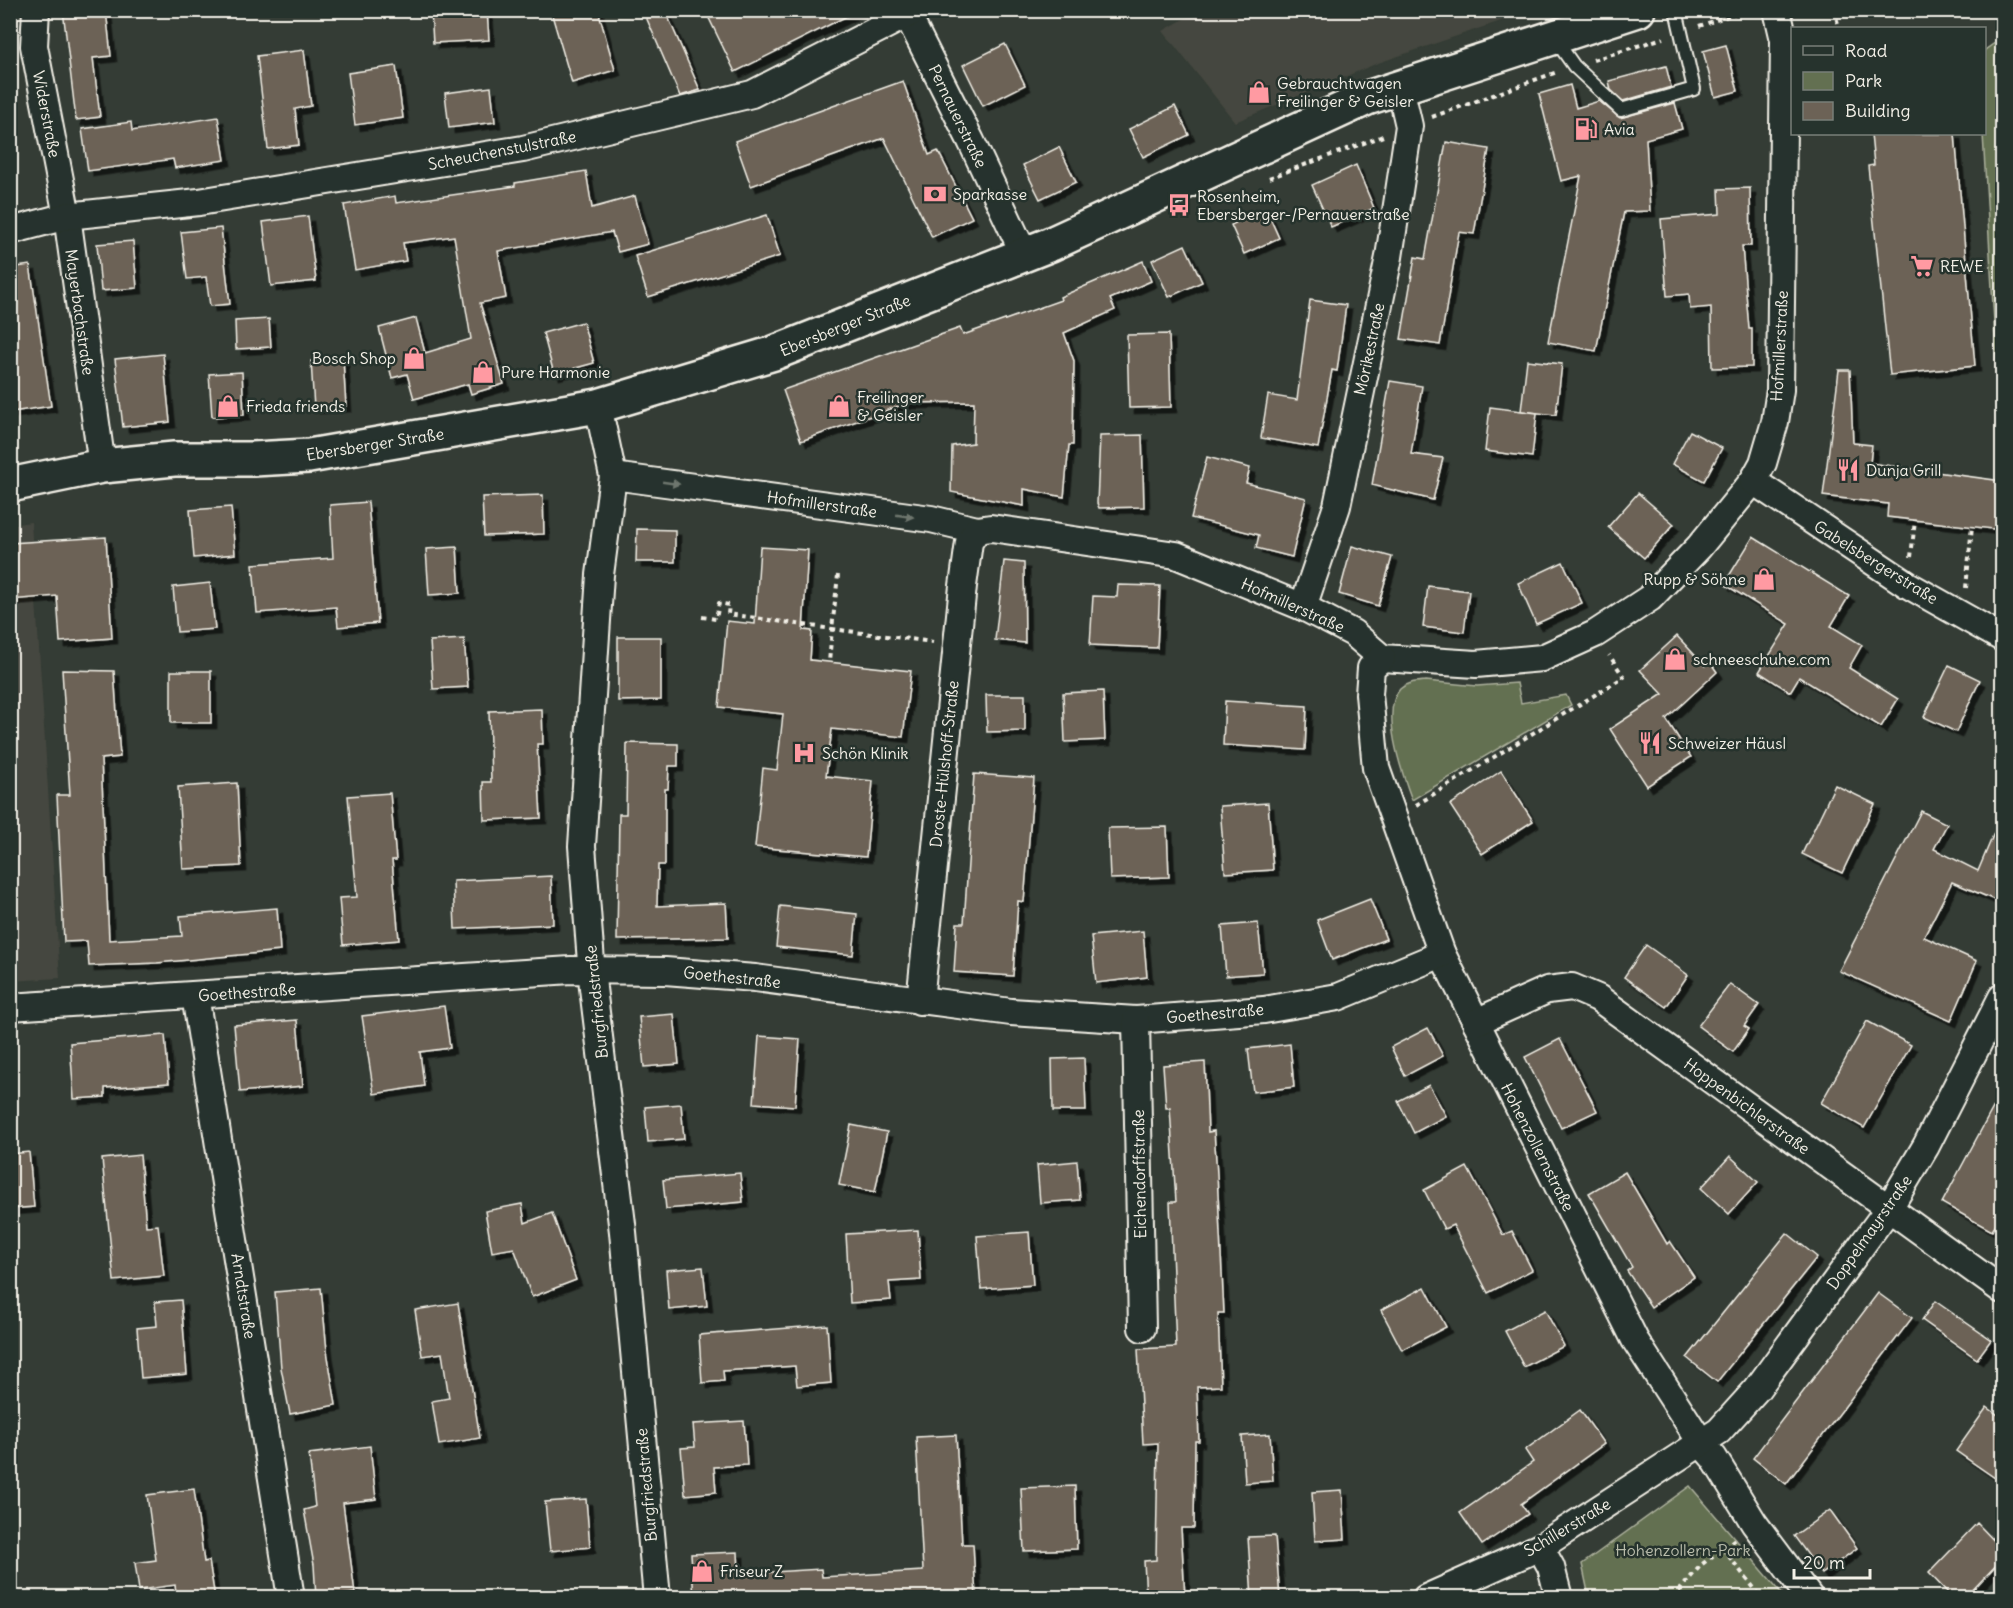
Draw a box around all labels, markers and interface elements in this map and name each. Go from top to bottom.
legend [1791,27,1986,135]
text: Road [1845,39,1888,62]
street label: Pernauerstraße [924,61,992,171]
street label: Widerstraße [29,69,65,159]
text: Park [1845,69,1882,92]
place label: Gebrauchtwagen Freilinger & Geisler [1277,73,1414,111]
shop icon: Gebrauchtwagen Freilinger & Geisler [1246,79,1272,105]
text: Building [1845,99,1910,122]
fuel station icon: Avia [1573,116,1599,142]
place label: Avia [1604,119,1635,139]
street label: Scheuchenstulstraße [426,126,578,174]
bank icon: Sparkasse [922,181,948,207]
place label: Sparkasse [953,184,1027,204]
place label: Rosenheim, Ebersberger-/Pernauerstraße [1197,186,1410,224]
bus stop icon: Rosenheim, Ebersberger-/Pernauerstraße [1166,192,1192,218]
street label: Mayerbachstraße [61,248,99,376]
supermarket icon: REWE [1909,253,1935,279]
place label: REWE [1940,256,1984,276]
street label: Ebersberger Straße [777,290,913,360]
street label: Hofmillerstraße [1766,290,1792,402]
street label: Mörikestraße [1349,301,1389,397]
shop icon: Bosch Shop [401,345,427,371]
place label: Bosch Shop [312,348,396,368]
shop icon: Pure Harmonie [470,359,496,385]
place label: Pure Harmonie [501,362,610,382]
place label: Freilinger & Geisler [857,387,925,425]
shop icon: Frieda friends [215,393,241,419]
shop icon: Freilinger & Geisler [826,393,852,419]
place label: Frieda friends [246,396,345,416]
street label: Ebersberger Straße [305,423,445,465]
restaurant icon: Dunja Grill [1835,457,1861,483]
place label: Dunja Grill [1866,460,1941,480]
one-way arrow [661,479,680,488]
street label: Hofmillerstraße [766,486,878,522]
one-way arrow [896,511,915,520]
street label: Gabelsbergerstraße [1810,516,1942,608]
shop icon: Rupp & Söhne [1751,566,1777,592]
place label: Rupp & Söhne [1643,569,1746,589]
street label: Hofmillerstraße [1238,573,1348,637]
shop icon: schneeschuhe.com [1662,646,1688,672]
place label: schneeschuhe.com [1693,649,1830,669]
street label: Droste-Hülshoff-Straße [925,680,963,848]
restaurant icon: Schweizer Häusl [1637,730,1663,756]
place label: Schweizer Häusl [1668,733,1786,753]
hospital icon: Schön Klinik [791,740,817,766]
place label: Schön Klinik [822,743,908,763]
street label: Burgfriedstraße [580,944,612,1060]
street label: Goethestraße [682,962,782,992]
street label: Goethestraße [197,979,297,1005]
street label: Goethestraße [1165,999,1265,1027]
street label: Hoppenbichlerstraße [1680,1054,1814,1158]
street label: Hohenzollernstraße [1497,1080,1579,1214]
street label: Eichendorffstraße [1128,1109,1150,1239]
street label: Doppelmayrstraße [1822,1171,1916,1293]
street label: Arndtstraße [227,1252,261,1340]
street label: Burgfriedstraße [631,1427,661,1543]
street label: Schillerstraße [1520,1493,1614,1561]
park label: Hohenzollern-Park [1615,1540,1751,1560]
scale bar [1794,1542,1870,1580]
text: 20 m [1803,1551,1845,1574]
shop icon: Friseur Z [689,1558,715,1584]
place label: Friseur Z [720,1561,783,1581]

